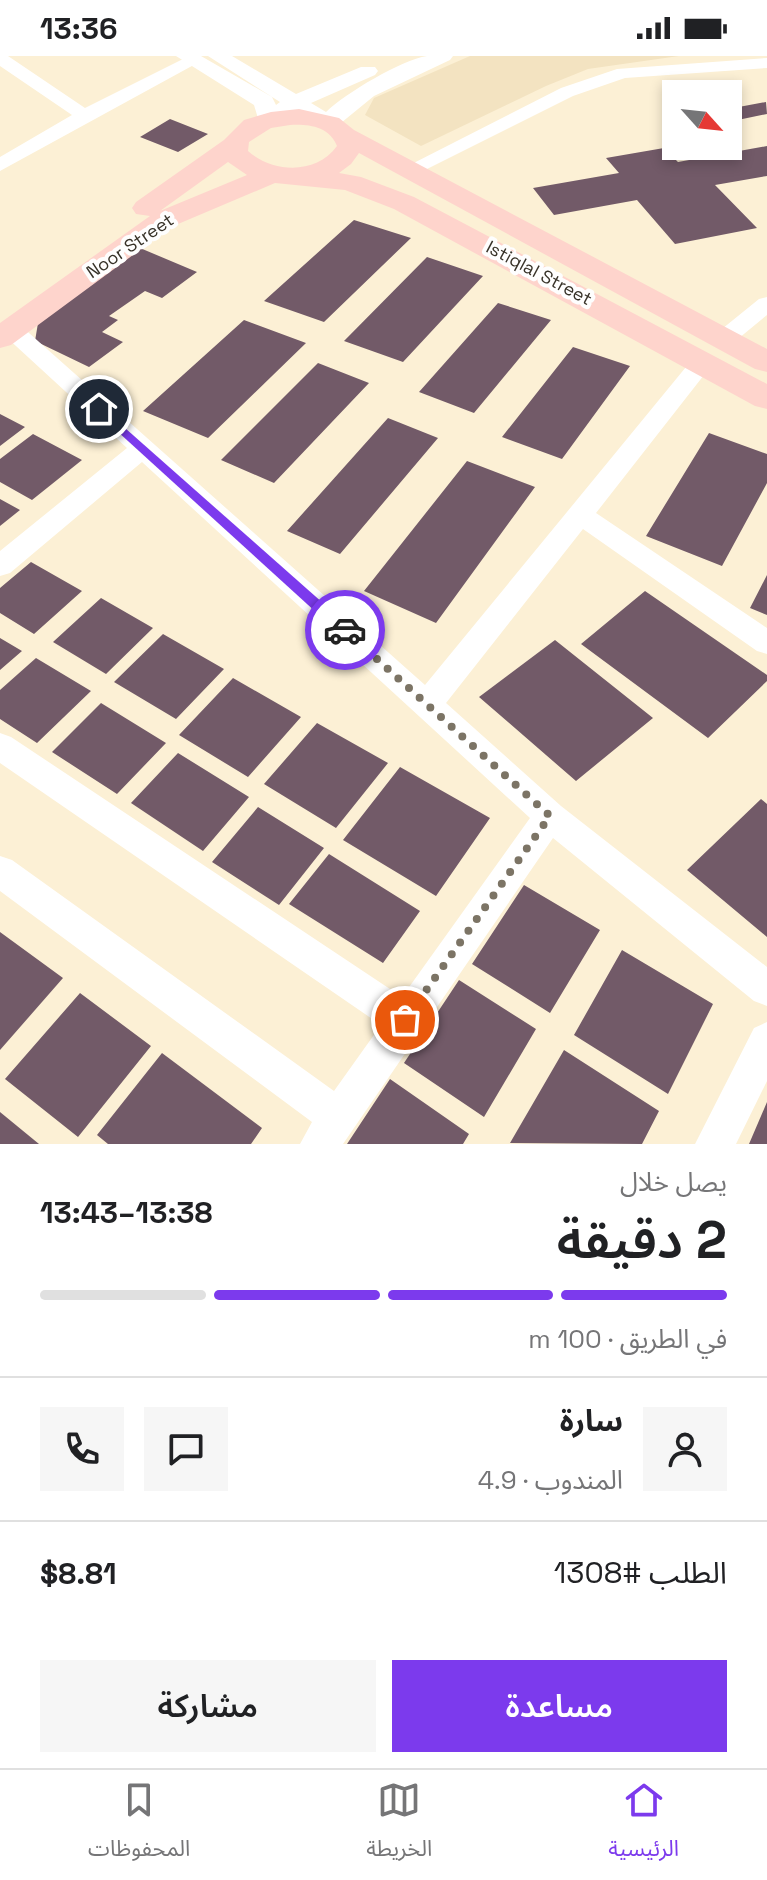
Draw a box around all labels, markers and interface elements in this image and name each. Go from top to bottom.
text: 13:36 [40,9,118,48]
north arrow [662,80,742,160]
map controls [662,80,742,160]
street label: Noor Street [82,208,178,283]
street label: Istiqlal Street [482,235,596,310]
pin [65,375,133,443]
icon: home [77,387,121,431]
courier [305,590,385,670]
icon: car [323,608,367,652]
pin [371,986,439,1054]
icon: bag [383,998,427,1042]
text: يصل خلال [620,1165,727,1199]
text: 13:38–13:43 [40,1193,213,1232]
text: 2 دقيقة [557,1207,727,1273]
text: في الطريق · 100 m [528,1322,727,1356]
text: سارة [560,1401,623,1440]
button: phone [40,1407,124,1491]
button: chat [144,1407,228,1491]
button: person [643,1407,727,1491]
text: المندوب · 4.9 [478,1463,623,1497]
text: الطلب #1308 [554,1553,727,1592]
text: $8.81 [40,1554,117,1593]
button: مشاركة [40,1660,376,1752]
button: مساعدة [392,1660,727,1752]
tab: المحفوظات [88,1778,190,1872]
tab: الخريطة [366,1778,432,1872]
tab: الرئيسية [608,1778,679,1872]

